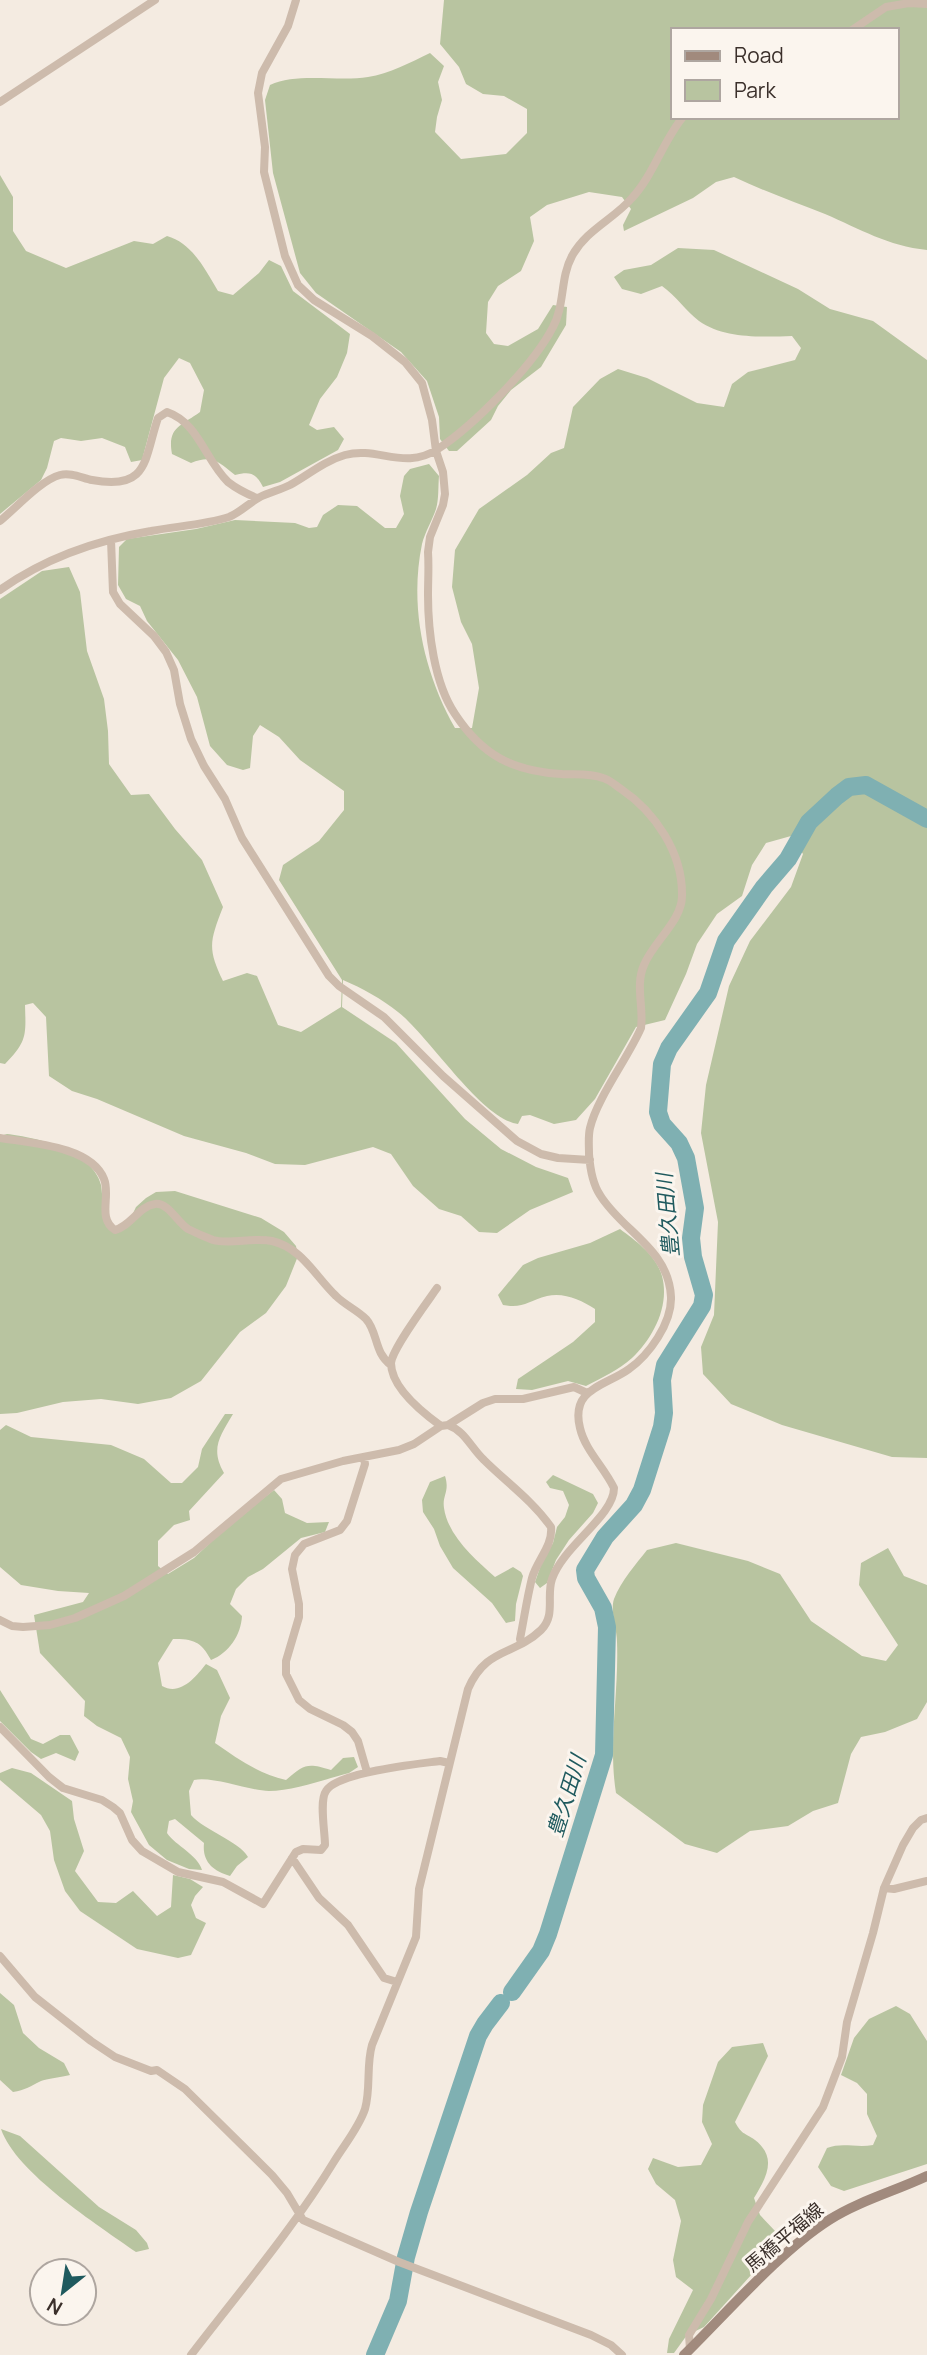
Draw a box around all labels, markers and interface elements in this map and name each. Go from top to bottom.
legend [671,28,899,119]
text: Road [734,41,784,69]
text: Park [734,76,776,104]
water label: 豊久田川 [649,1170,685,1258]
water label: 豊久田川 [540,1750,592,1840]
street label: 馬橋平福線 [739,2197,829,2277]
north arrow [28,2257,98,2327]
text: N [42,2292,67,2321]

